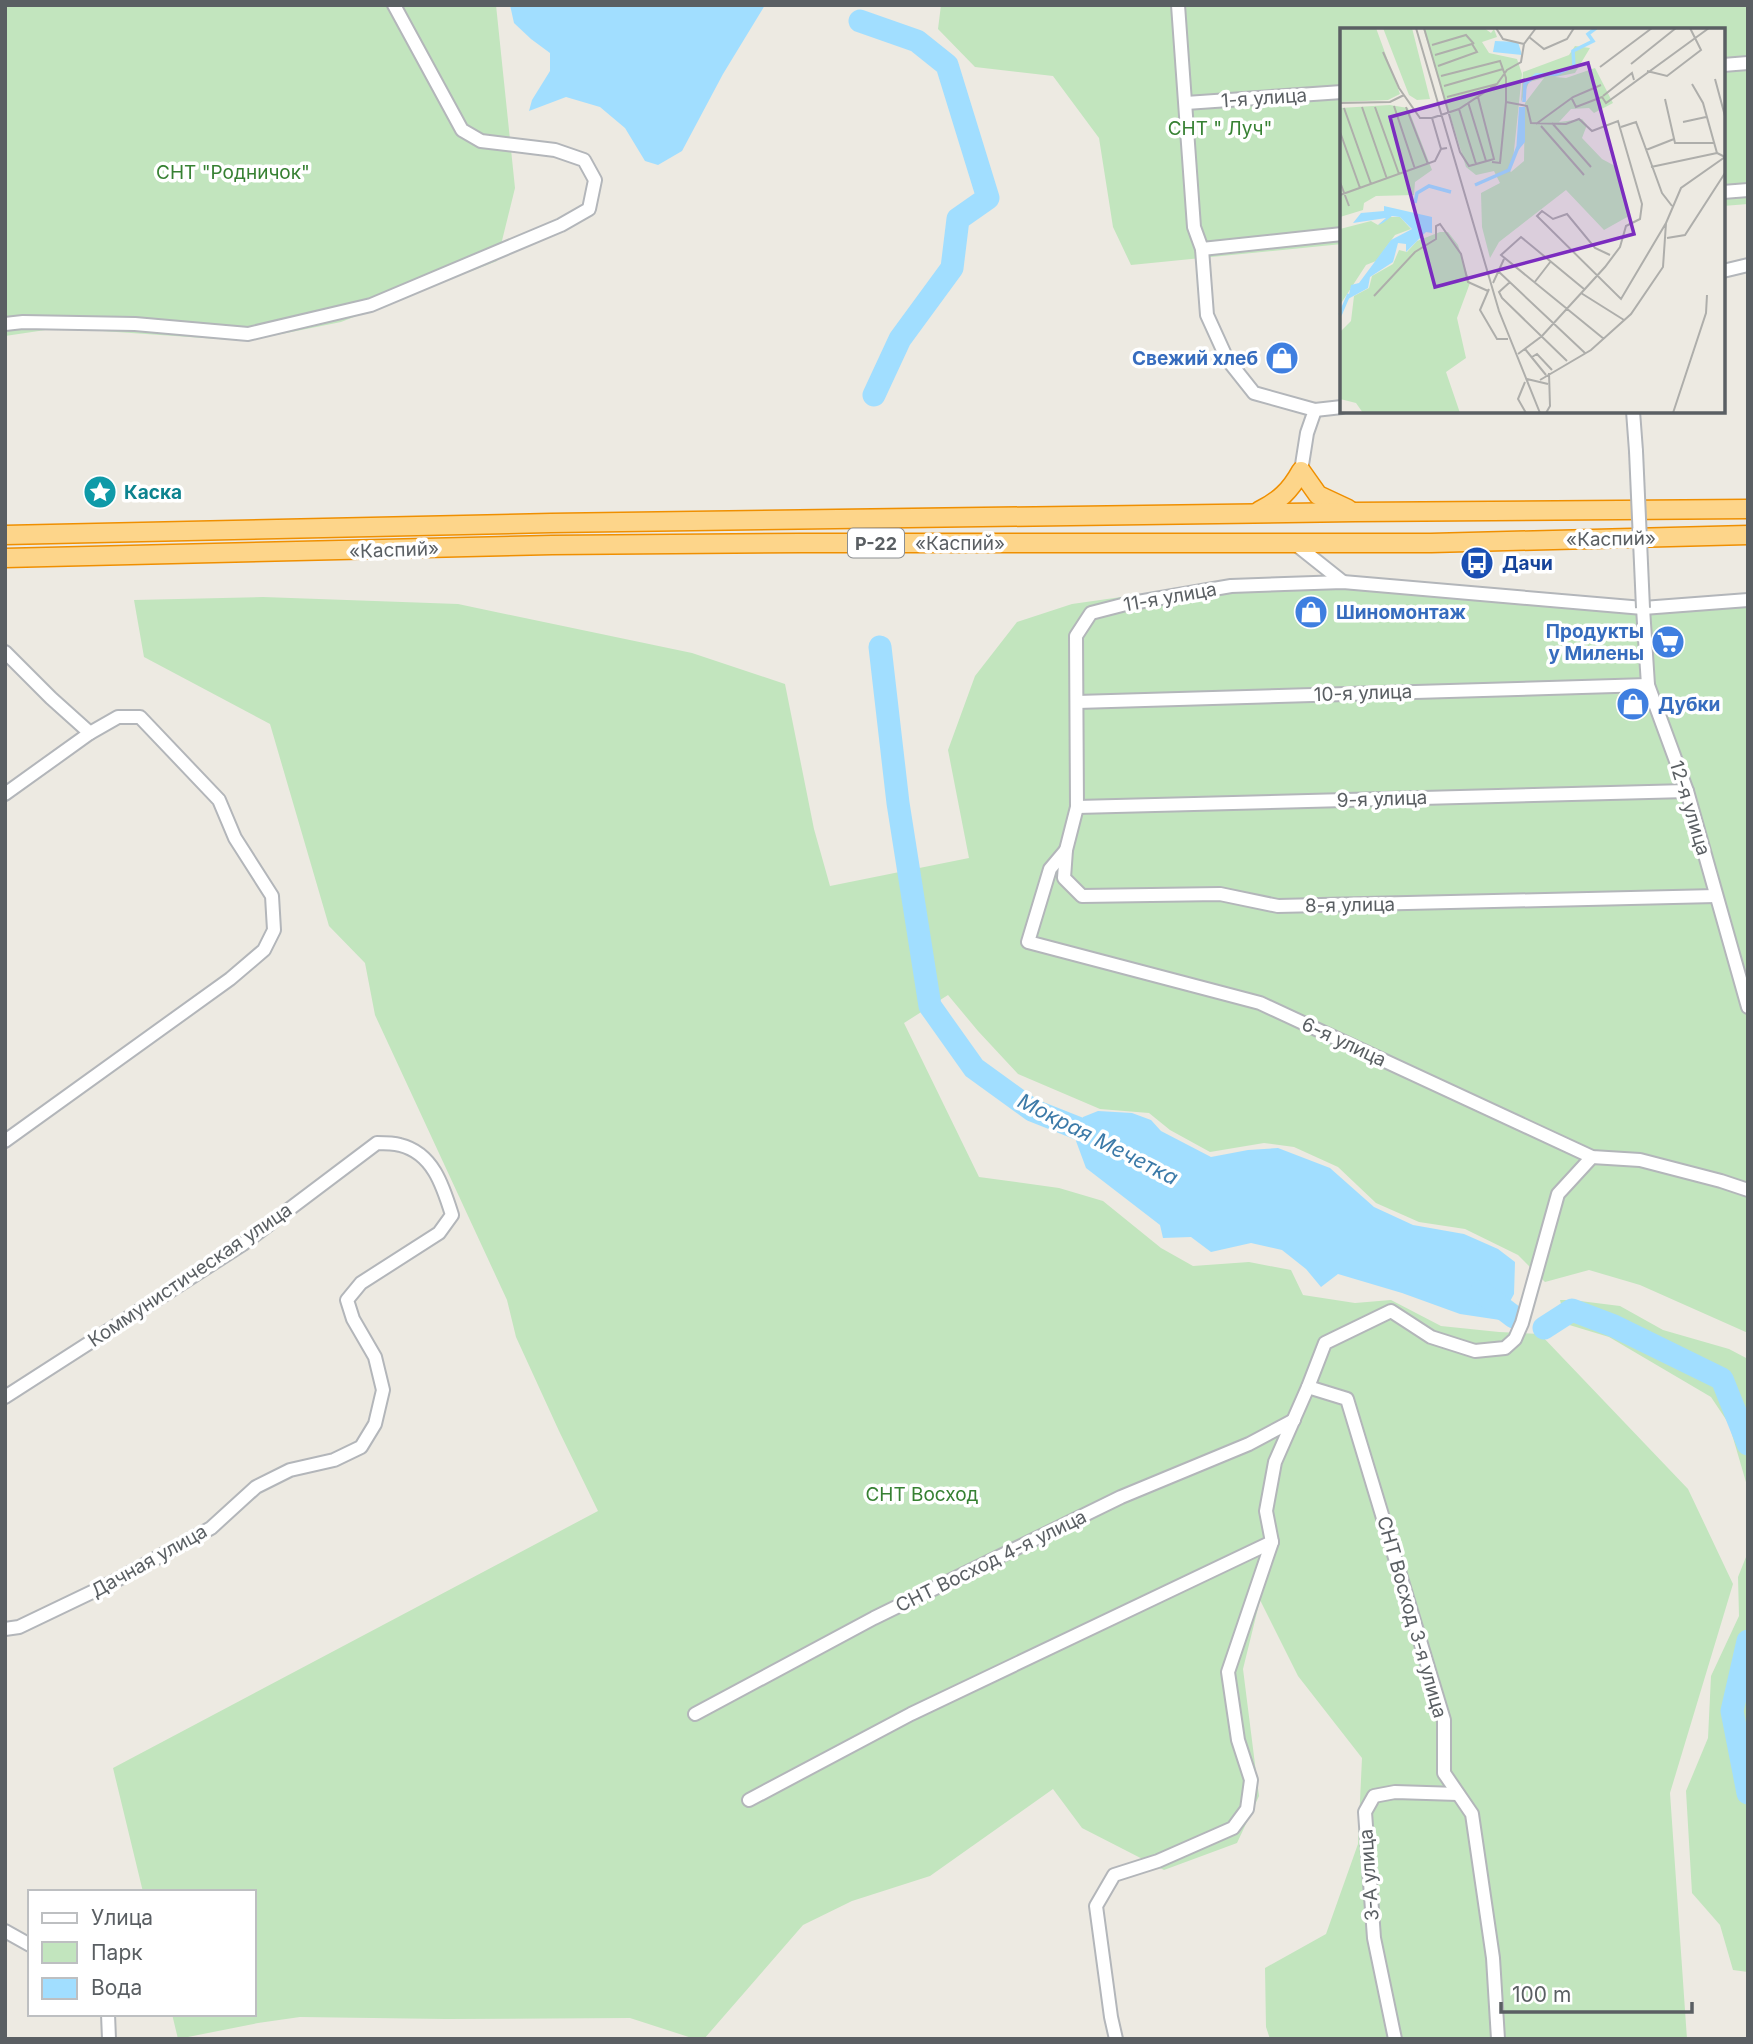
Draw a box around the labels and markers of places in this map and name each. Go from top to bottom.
shop icon: Свежий хлеб [1263,339,1301,377]
place label: Свежий хлеб [1132,347,1258,370]
place icon: Каска [81,473,119,511]
place label: Каска [124,481,182,504]
bus stop icon: Дачи [1458,544,1496,582]
place label: Дачи [1502,552,1553,575]
shop icon: Шиномонтаж [1292,593,1330,631]
place label: Шиномонтаж [1336,601,1466,624]
place label: Продукты у Милены [1546,620,1644,665]
supermarket icon: Продукты у Милены [1649,623,1687,661]
shop icon: Дубки [1614,685,1652,723]
place label: Дубки [1658,693,1720,716]

